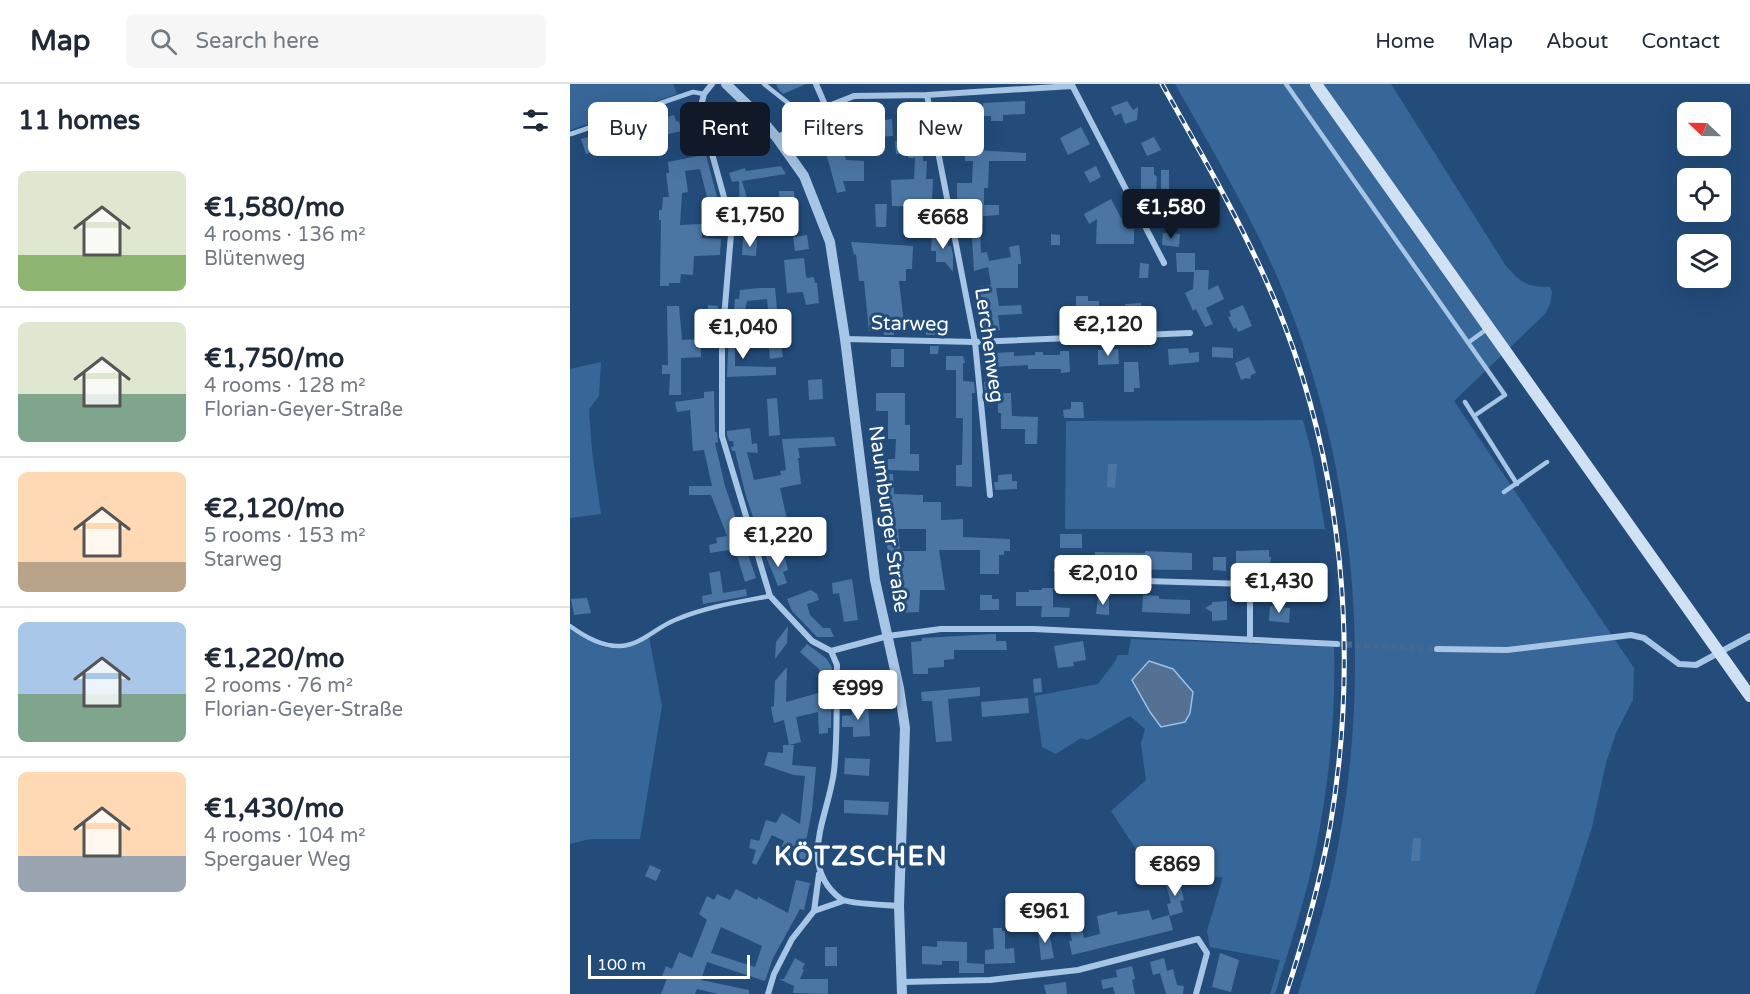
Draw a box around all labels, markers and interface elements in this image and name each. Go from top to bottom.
search box [126,14,546,68]
text: Map [30,24,90,58]
icon: search [147,25,180,58]
text: Search here [195,28,319,54]
text: Home [1375,29,1435,54]
text: Map [1468,29,1513,54]
text: About [1546,29,1608,54]
text: Contact [1641,29,1720,54]
chip: Buy [588,102,668,156]
chip: Rent [680,102,770,156]
chip: Filters [782,102,885,156]
chip: New [897,102,984,156]
north arrow [1677,102,1731,156]
map controls [1677,102,1731,288]
icon: filters [519,104,552,137]
text: 11 homes [18,105,140,136]
button: locate [1677,168,1731,222]
pin: €1,580 [1122,189,1220,240]
text: €1,580/mo [204,192,345,223]
icon: home [66,195,138,267]
text: €1,580 [1136,196,1206,220]
pin: €1,750 [701,197,799,248]
pin: €668 [907,199,979,250]
text: €1,750 [716,204,784,228]
text: €668 [917,206,969,230]
text: 4 rooms · 136 m² [204,223,366,247]
button: layers [1677,234,1731,288]
text: Blütenweg [204,247,305,271]
street label: Lerchenweg [969,286,1009,404]
pin: €2,120 [1059,306,1157,357]
pin: €1,040 [694,309,792,360]
street label: Starweg [871,311,949,337]
text: €2,120 [1073,313,1143,337]
text: €1,040 [708,316,778,340]
text: €1,750/mo [204,343,344,374]
icon: home [66,346,138,418]
text: 4 rooms · 128 m² [204,374,366,398]
text: Florian-Geyer-Straße [204,398,403,422]
street label: Naumburger Straße [863,424,913,614]
text: €2,120/mo [204,493,345,524]
icon: home [66,496,138,568]
pin: €1,220 [729,517,827,568]
text: 5 rooms · 153 m² [204,524,366,548]
text: €1,220 [743,524,813,548]
text: Starweg [204,548,282,572]
pin: €2,010 [1054,555,1152,606]
text: €2,010 [1068,562,1138,586]
pin: €1,430 [1230,563,1328,614]
text: €1,430 [1245,570,1313,594]
text: €1,220/mo [204,643,345,674]
icon: home [66,646,138,718]
pin: €999 [822,670,894,721]
text: 2 rooms · 76 m² [204,674,353,698]
text: €999 [832,677,884,701]
text: Florian-Geyer-Straße [204,698,403,722]
text: €1,430/mo [204,793,344,824]
icon: home [66,796,138,868]
text: 4 rooms · 104 m² [204,824,366,848]
district label: KÖTZSCHEN [774,841,948,872]
pin: €869 [1139,846,1211,897]
text: Spergauer Weg [204,848,351,872]
text: €869 [1149,853,1201,877]
pin: €961 [1009,893,1081,944]
text: €961 [1019,900,1071,924]
scale bar [588,952,750,980]
text: 100 m [597,955,646,975]

